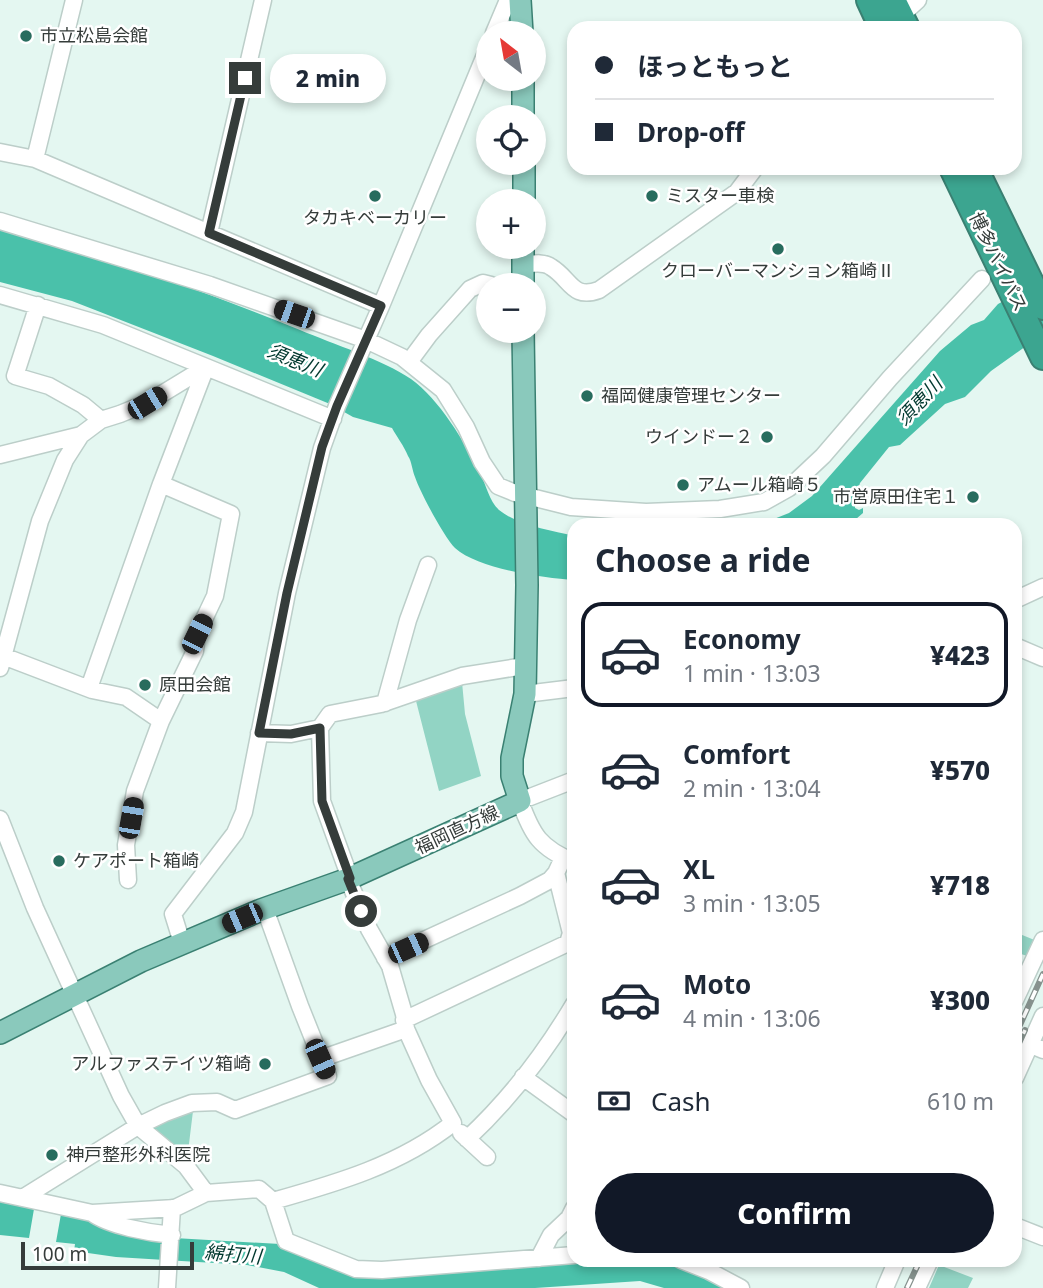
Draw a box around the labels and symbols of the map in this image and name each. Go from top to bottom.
north arrow [476,21,546,91]
place label: 市立松島会館 [40,23,148,47]
marker: 市立松島会館 [18,28,34,44]
callout: 2 min [270,54,385,102]
route end [229,62,261,94]
place label: ミスター車検 [666,183,775,207]
marker: タカキベーカリー [367,188,383,204]
marker: ミスター車検 [644,188,660,204]
place label: タカキベーカリー [303,205,447,229]
street label: 博多バイパス [965,208,1033,315]
marker: クローバーマンション箱崎Ⅱ [770,241,786,257]
place label: クローバーマンション箱崎Ⅱ [661,258,895,282]
car [271,297,318,331]
water label: 須恵川 [264,337,328,383]
water label: 須恵川 [890,370,949,431]
car [124,383,171,423]
place label: 福岡健康管理センター [601,383,781,407]
marker: 福岡健康管理センター [579,388,595,404]
place label: ウインドー２ [645,424,753,448]
marker: ウインドー２ [759,429,775,445]
place label: アムール箱崎５ [697,472,822,496]
marker: アムール箱崎５ [675,477,691,493]
place label: 市営原田住宅１ [833,484,959,508]
marker: 市営原田住宅１ [965,489,981,505]
car [179,611,216,657]
place label: 原田会館 [159,672,231,696]
marker: 原田会館 [137,677,153,693]
car [118,795,145,841]
street label: 福岡直方線 [411,799,502,859]
place label: ケアポート箱崎 [73,848,199,872]
marker: ケアポート箱崎 [51,853,67,869]
route start [345,895,377,927]
car [219,900,266,936]
car [385,930,432,966]
car [302,1036,339,1082]
place label: アルファステイツ箱崎 [71,1051,251,1075]
marker: アルファステイツ箱崎 [257,1056,273,1072]
place label: 神戸整形外科医院 [66,1142,210,1166]
marker: 神戸整形外科医院 [44,1147,60,1163]
scale bar [21,1239,194,1271]
water label: 綿打川 [203,1239,265,1270]

